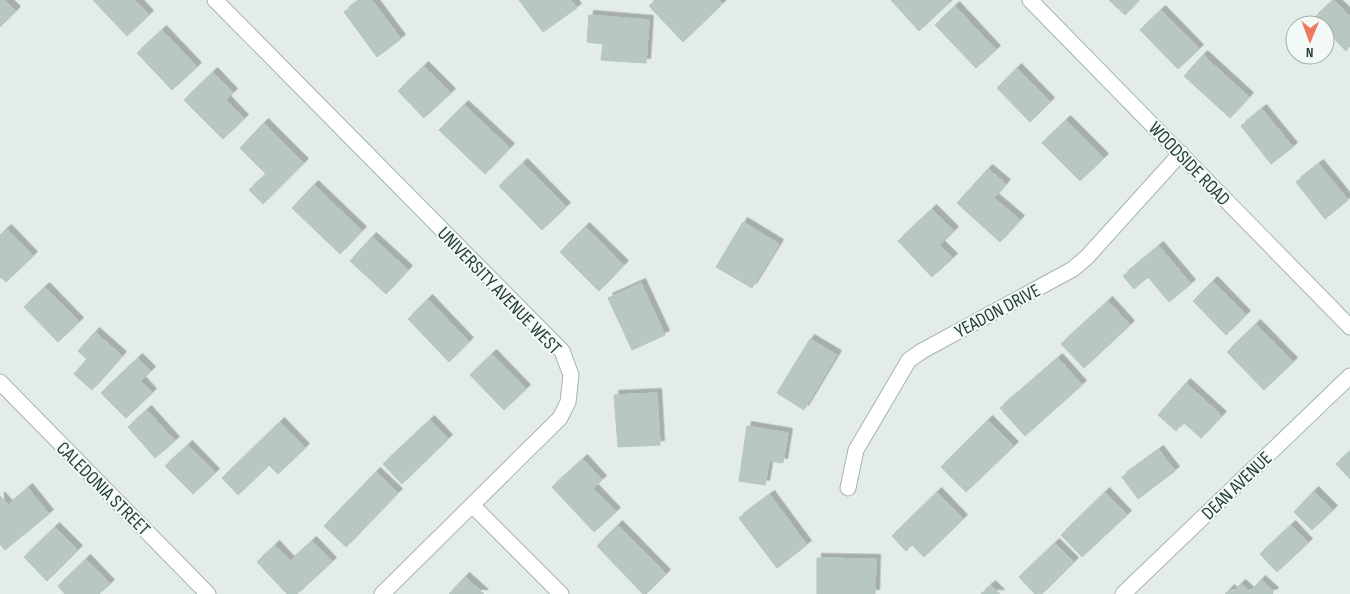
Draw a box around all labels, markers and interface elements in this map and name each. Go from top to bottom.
north arrow [1285,15,1335,65]
text: N [1306,44,1314,61]
street label: WOODSIDE ROAD [1143,117,1235,211]
street label: UNIVERSITY AVENUE WEST [432,222,566,360]
street label: YEADON DRIVE [951,279,1044,343]
street label: CALEDONIA STREET [51,437,155,541]
street label: DEAN AVENUE [1197,447,1277,525]

